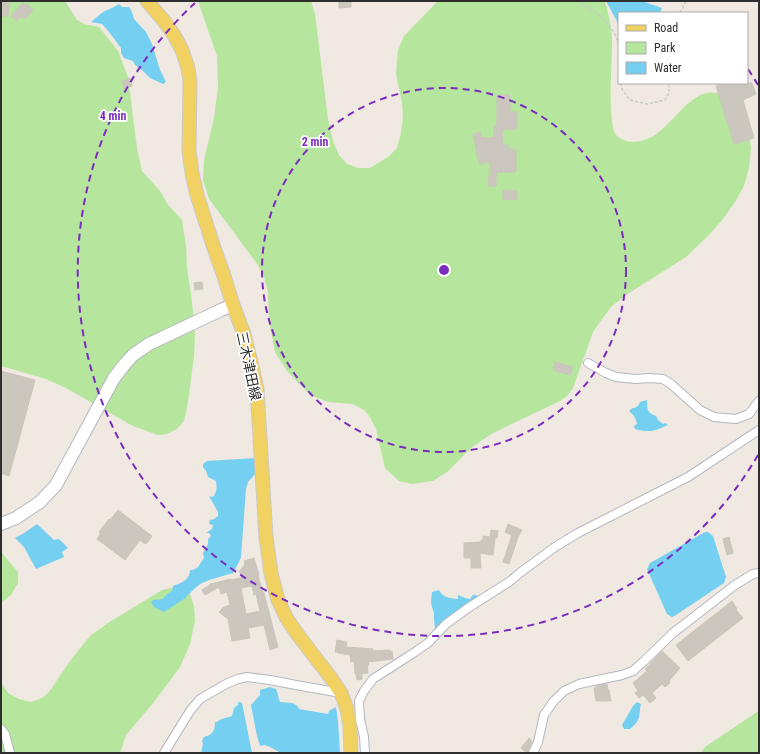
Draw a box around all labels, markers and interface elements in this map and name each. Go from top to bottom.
legend [618,12,748,84]
text: Road [654,21,678,35]
text: Park [654,41,676,55]
text: Water [654,61,682,75]
text: 4 min [100,109,126,123]
text: 2 min [302,135,328,149]
centre of rings [437,263,451,277]
street label: 三木津田線 [234,330,264,402]

